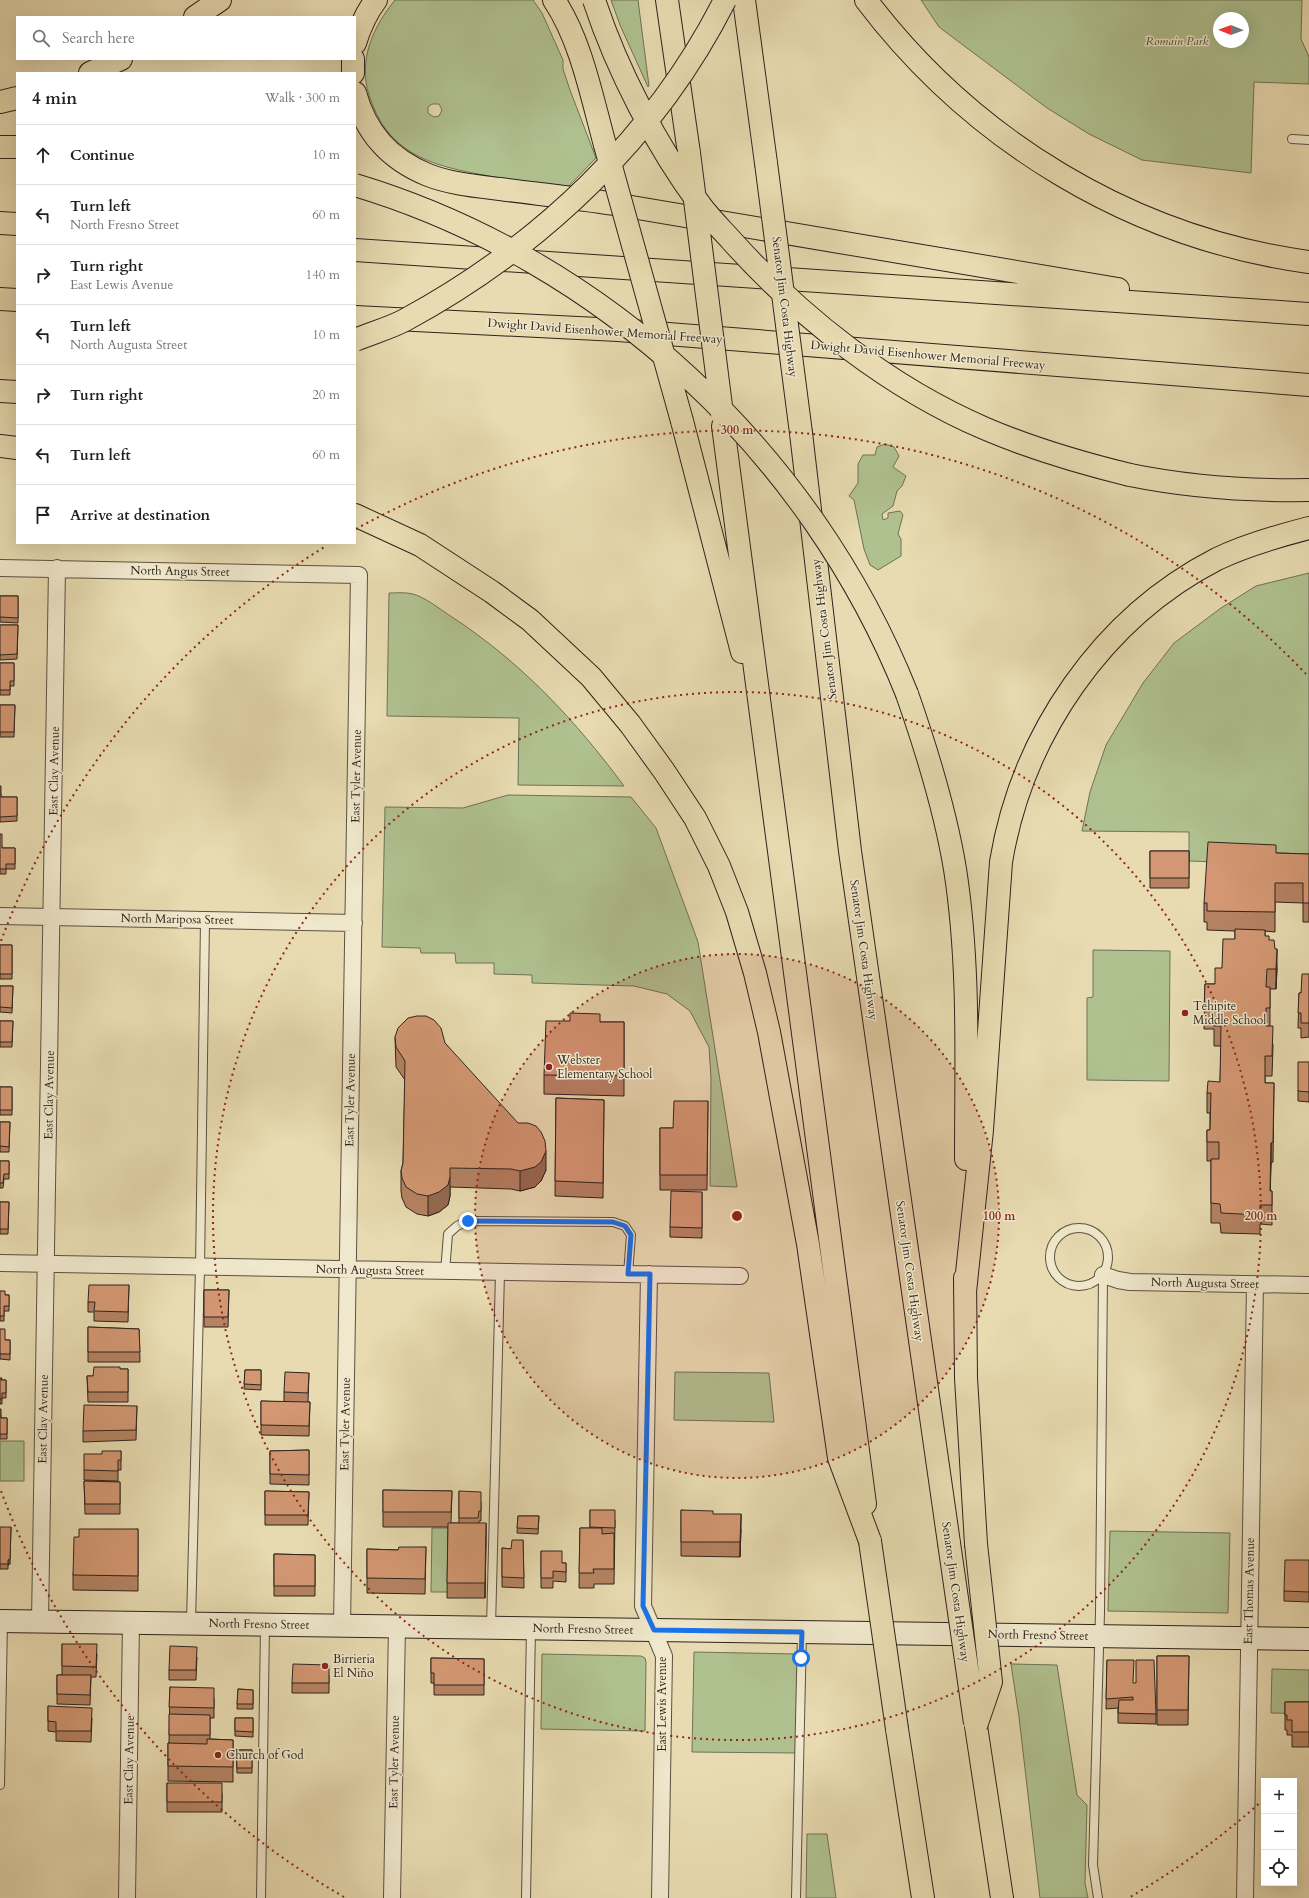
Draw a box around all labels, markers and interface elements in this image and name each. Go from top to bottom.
north arrow [1213,12,1249,48]
search box [16,16,356,60]
icon: search [30,27,52,49]
text: Search here [62,28,135,48]
park label: Romain Park [1145,33,1209,49]
text: 4 min [32,87,77,110]
text: Walk · 300 m [265,89,340,107]
icon: ahead [32,144,54,166]
text: Continue [70,145,135,165]
text: 10 m [312,146,340,164]
text: Turn left [70,196,131,216]
icon: left [32,204,54,226]
text: 60 m [312,206,340,224]
text: North Fresno Street [70,216,179,234]
street label: Senator Jim Costa Highway [768,236,802,379]
text: Turn right [70,256,143,276]
icon: right [32,264,54,286]
text: 140 m [306,266,340,284]
text: East Lewis Avenue [70,276,173,294]
street label: Dwight David Eisenhower Memorial Freeway [487,315,724,347]
text: Turn left [70,316,131,336]
icon: left [32,324,54,346]
text: 10 m [312,326,340,344]
text: North Augusta Street [70,336,187,354]
street label: Dwight David Eisenhower Memorial Freeway [810,337,1047,373]
icon: right [32,384,54,406]
text: Turn right [70,385,143,405]
text: 20 m [312,386,340,404]
text: 300 m [721,422,754,438]
icon: left [32,444,54,466]
text: Turn left [70,445,131,465]
text: 60 m [312,446,340,464]
icon: arrive [32,504,54,526]
text: Arrive at destination [70,505,210,525]
street label: Senator Jim Costa Highway [807,557,841,700]
street label: North Angus Street [130,562,230,580]
street label: East Clay Avenue [45,726,63,816]
street label: East Tyler Avenue [347,729,365,823]
street label: Senator Jim Costa Highway [846,879,882,1022]
street label: North Mariposa Street [120,910,234,928]
place label: Tehipite Middle School [1193,998,1266,1028]
marker: Tehipite Middle School [1180,1008,1190,1018]
street label: East Clay Avenue [40,1050,58,1140]
place label: Webster Elementary School [556,1052,652,1082]
street label: East Tyler Avenue [341,1053,359,1147]
marker: Webster Elementary School [544,1062,554,1072]
street label: Senator Jim Costa Highway [892,1200,928,1343]
text: 100 m [983,1208,1016,1224]
text: 200 m [1245,1208,1278,1224]
centre of rings [730,1209,744,1223]
route end [459,1212,477,1230]
street label: North Augusta Street [316,1261,424,1279]
street label: North Augusta Street [1151,1274,1259,1292]
street label: East Clay Avenue [34,1374,52,1464]
street label: East Tyler Avenue [336,1377,354,1471]
street label: Senator Jim Costa Highway [938,1521,974,1664]
street label: East Thomas Avenue [1240,1537,1258,1645]
street label: North Fresno Street [208,1615,310,1633]
street label: North Fresno Street [532,1620,634,1638]
street label: North Fresno Street [987,1626,1089,1644]
route start [792,1649,810,1667]
place label: Birrieria El Niño [333,1651,376,1681]
street label: East Lewis Avenue [654,1656,670,1752]
marker: Birrieria El Niño [320,1661,330,1671]
street label: East Clay Avenue [120,1715,138,1805]
street label: East Tyler Avenue [385,1715,403,1809]
place label: Church of God [226,1747,304,1763]
marker: Church of God [213,1750,223,1760]
map controls [1261,1778,1297,1886]
button: + [1261,1778,1297,1814]
button: − [1261,1814,1297,1850]
button: locate [1261,1850,1297,1886]

